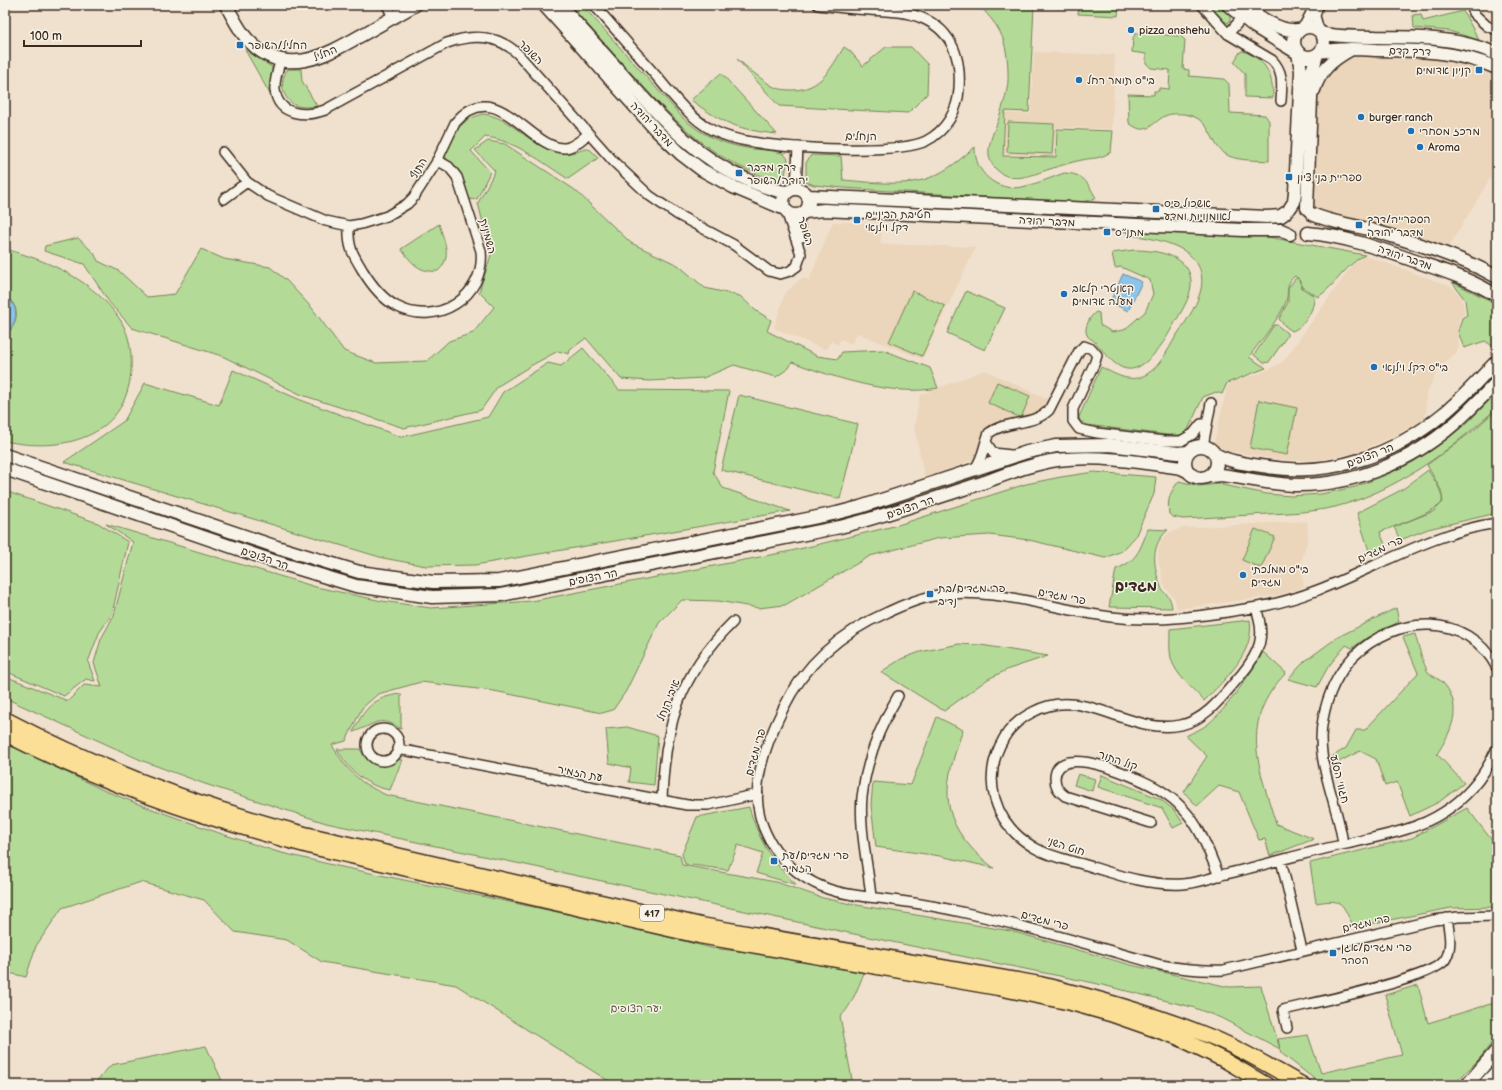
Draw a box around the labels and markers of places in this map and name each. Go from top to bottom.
place label: pizza anshehu [1139,24,1210,37]
marker: pizza anshehu [1126,25,1136,35]
place label: החליל/השופר [248,39,307,52]
marker: החליל/השופר [235,40,245,50]
place label: קניון אדומים [1416,64,1471,78]
marker: קניון אדומים [1474,65,1484,75]
place label: בי"ס תומר רחל [1087,74,1155,87]
marker: בי"ס תומר רחל [1074,75,1084,85]
place label: burger ranch [1369,111,1433,124]
marker: burger ranch [1356,112,1366,122]
place label: מרכז מסחרי [1419,125,1480,138]
marker: מרכז מסחרי [1406,126,1416,136]
place label: Aroma [1428,141,1460,154]
marker: Aroma [1415,142,1425,152]
place label: דרך מדבר יהודה/השופר [747,161,808,187]
marker: דרך מדבר יהודה/השופר [734,168,744,178]
place label: ספריית בני ציון [1297,171,1362,184]
marker: ספריית בני ציון [1284,172,1294,182]
place label: אשכול פיס לאומנויות ומדע [1164,197,1232,223]
marker: אשכול פיס לאומנויות ומדע [1151,204,1161,214]
place label: חטיבת הביניים דקל וילנאי [865,208,931,234]
place label: הספרייה/דרך מדבר יהודה [1367,213,1431,239]
marker: חטיבת הביניים דקל וילנאי [852,215,862,225]
marker: הספרייה/דרך מדבר יהודה [1354,220,1364,230]
place label: מתנ״ס [1115,226,1144,239]
marker: מתנ״ס [1102,227,1112,237]
place label: קאנטרי קלאב מעלה אדומים [1072,282,1134,308]
marker: קאנטרי קלאב מעלה אדומים [1059,289,1069,299]
place label: בי"ס דקל וילנאי [1382,361,1448,374]
marker: בי"ס דקל וילנאי [1369,362,1379,372]
place label: בי"ס ממלכתי מגדים [1251,563,1309,589]
marker: בי"ס ממלכתי מגדים [1238,570,1248,580]
place label: פרי מגדים/בת נדיב [937,582,1006,608]
marker: פרי מגדים/בת נדיב [925,589,935,599]
place label: פרי מגדים/עת הזמיר [781,849,849,875]
marker: פרי מגדים/עת הזמיר [769,856,779,866]
place label: פרי מגדים/אגן הסהר [1341,941,1412,967]
marker: פרי מגדים/אגן הסהר [1328,948,1338,958]

